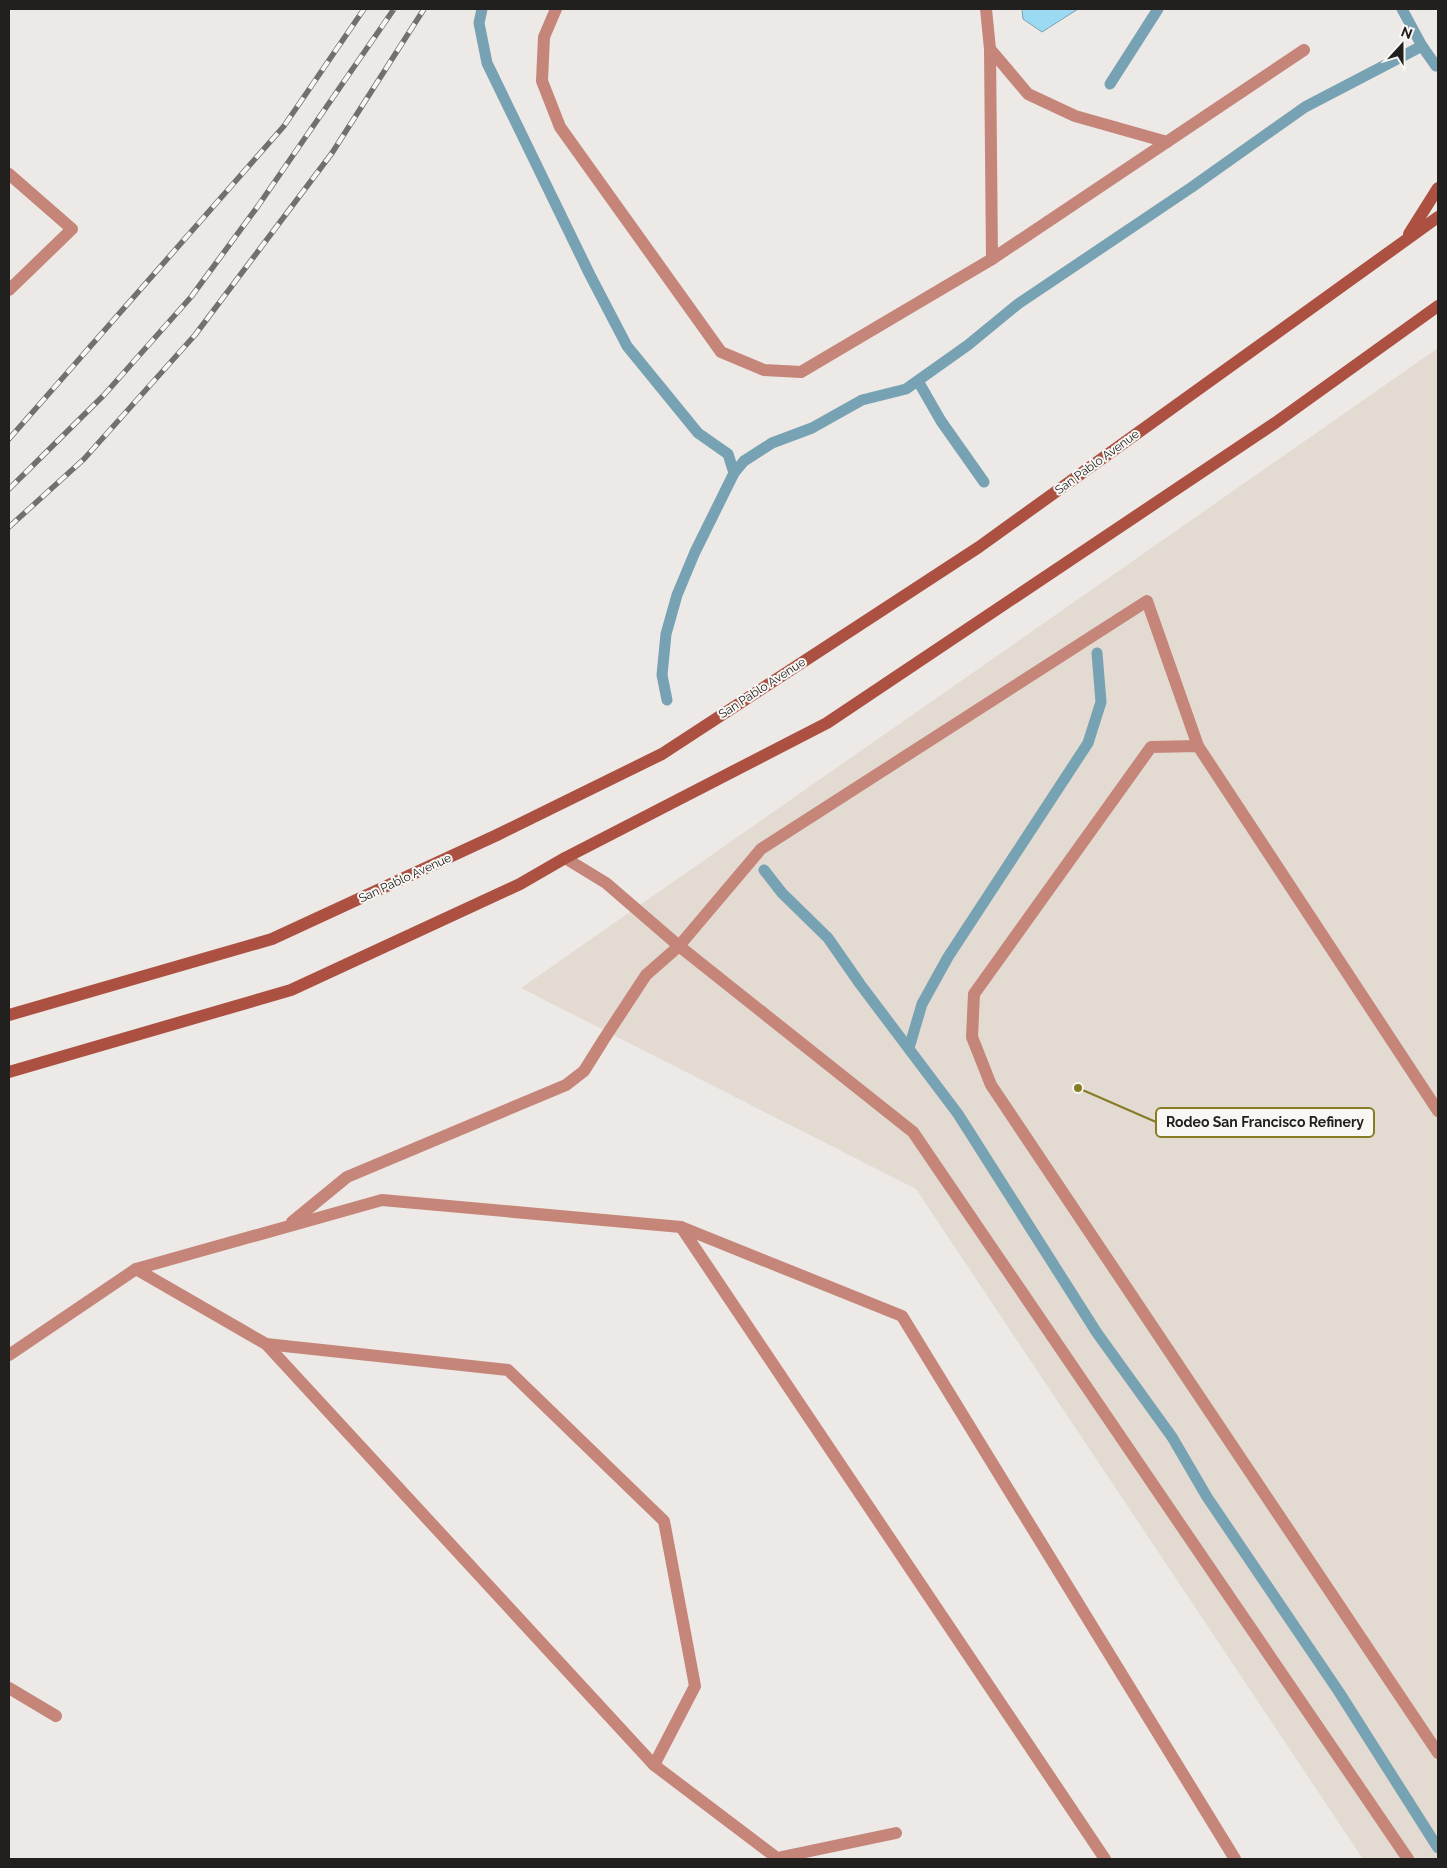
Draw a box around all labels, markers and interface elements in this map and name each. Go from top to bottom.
north arrow [1377,20,1427,70]
text: N [1399,23,1415,42]
street label: San Pablo Avenue [1052,427,1142,497]
street label: San Pablo Avenue [716,655,808,721]
street label: San Pablo Avenue [357,850,453,906]
callout: Rodeo San Francisco Refinery [1156,1108,1374,1137]
text: Rodeo San Francisco Refinery [1166,1114,1364,1130]

